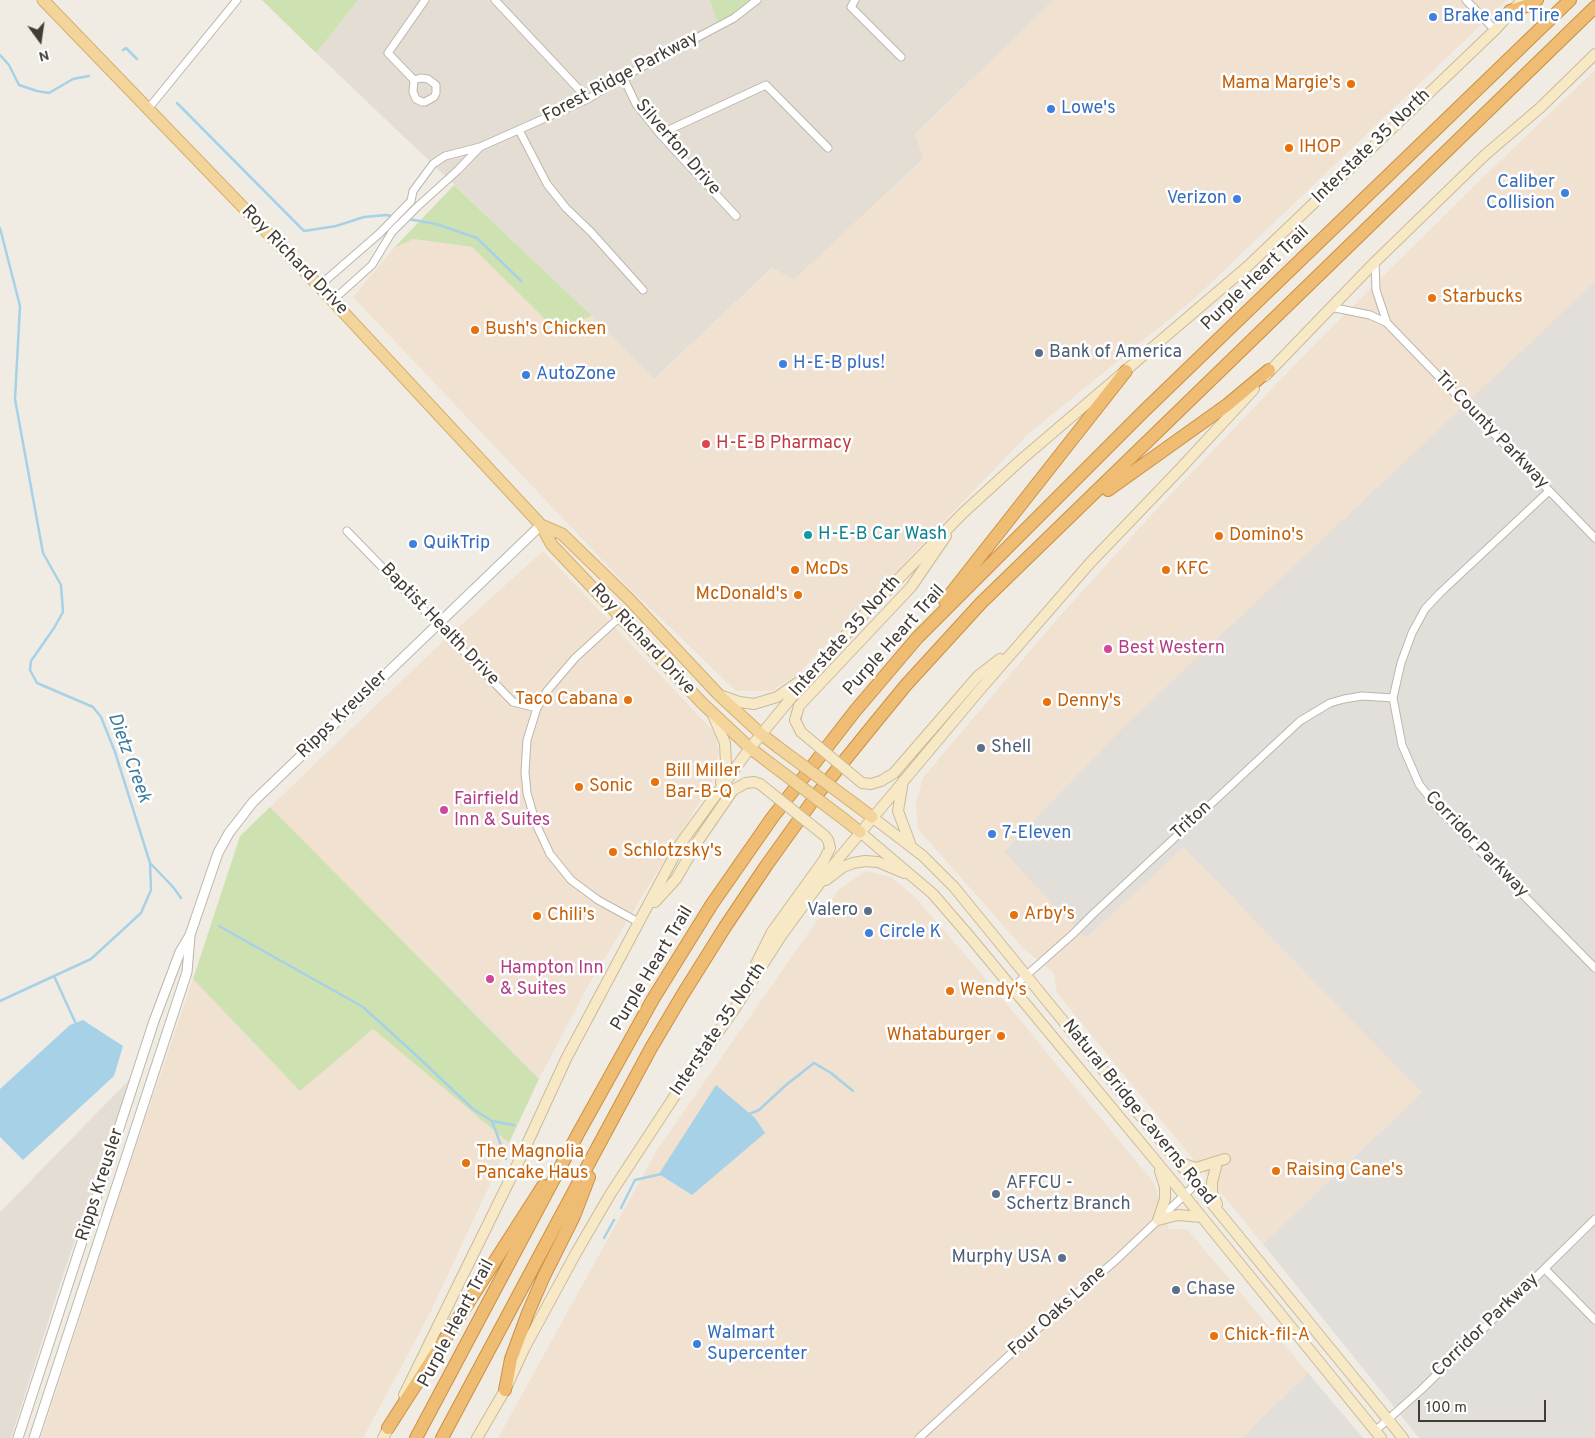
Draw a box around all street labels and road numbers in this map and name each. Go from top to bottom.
street label: Forest Ridge Parkway [540,28,702,128]
street label: Interstate 35 North [1308,85,1436,209]
street label: Silverton Drive [630,96,724,200]
street label: Roy Richard Drive [236,202,352,320]
street label: Purple Heart Trail [1198,222,1314,336]
street label: Tri County Parkway [1429,368,1553,494]
street label: Baptist Health Drive [375,559,503,691]
street label: Interstate 35 North [786,572,906,702]
street label: Roy Richard Drive [585,580,699,700]
street label: Purple Heart Trail [840,581,950,701]
street label: Ripps Kreusler [293,666,393,764]
street label: Corridor Parkway [1420,787,1532,903]
street label: Triton [1167,797,1217,845]
street label: Purple Heart Trail [607,903,699,1035]
street label: Interstate 35 North [667,959,771,1101]
street label: Natural Bridge Caverns Road [1057,1016,1219,1210]
street label: Ripps Kreusler [73,1126,129,1244]
street label: Purple Heart Trail [414,1256,500,1392]
street label: Four Oaks Lane [1005,1262,1111,1362]
street label: Corridor Parkway [1428,1270,1544,1382]

